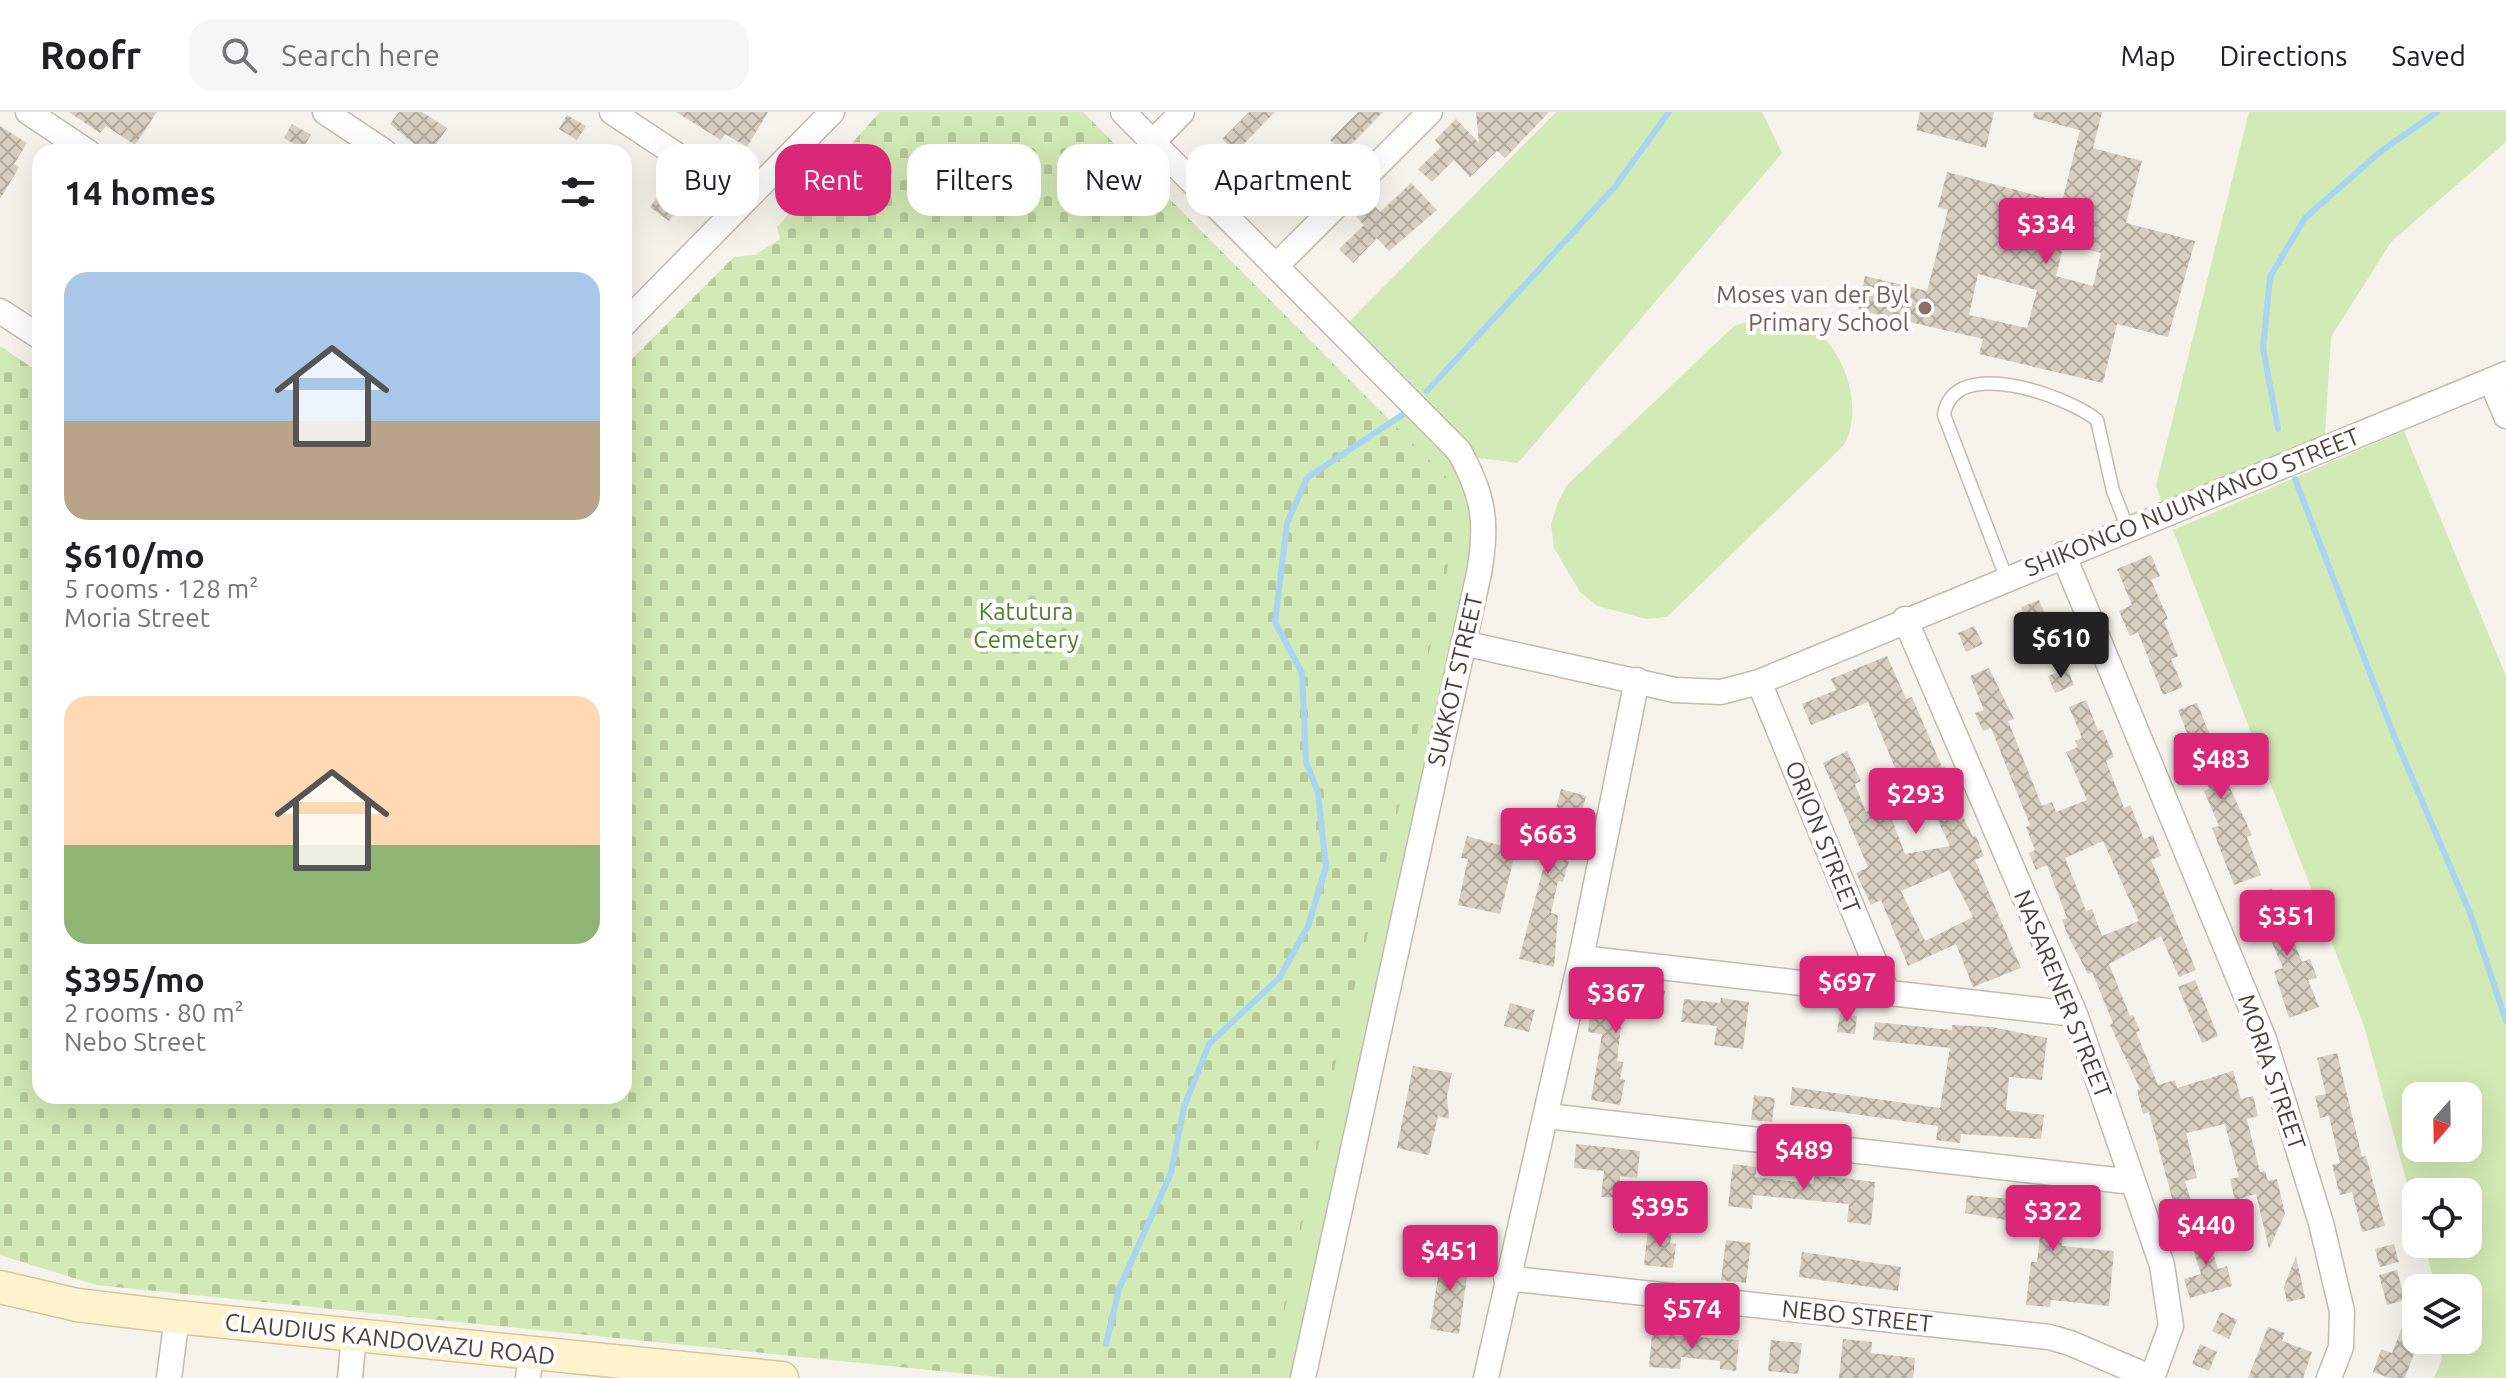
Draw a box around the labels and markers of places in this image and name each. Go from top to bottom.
pin: $334 [1999,198,2093,266]
place label: Moses van der Byl Primary School [1716,281,1909,336]
marker: Moses van der Byl Primary School [1916,299,1934,317]
pin: $610 [2014,612,2108,680]
pin: $483 [2174,733,2268,801]
pin: $293 [1869,768,1963,836]
pin: $663 [1501,808,1595,876]
pin: $351 [2240,890,2334,958]
pin: $697 [1800,956,1894,1024]
pin: $367 [1569,967,1663,1035]
pin: $489 [1757,1124,1851,1192]
pin: $395 [1613,1181,1707,1249]
pin: $322 [2006,1185,2100,1253]
pin: $440 [2159,1199,2253,1267]
pin: $451 [1403,1225,1497,1293]
pin: $574 [1645,1283,1739,1351]

